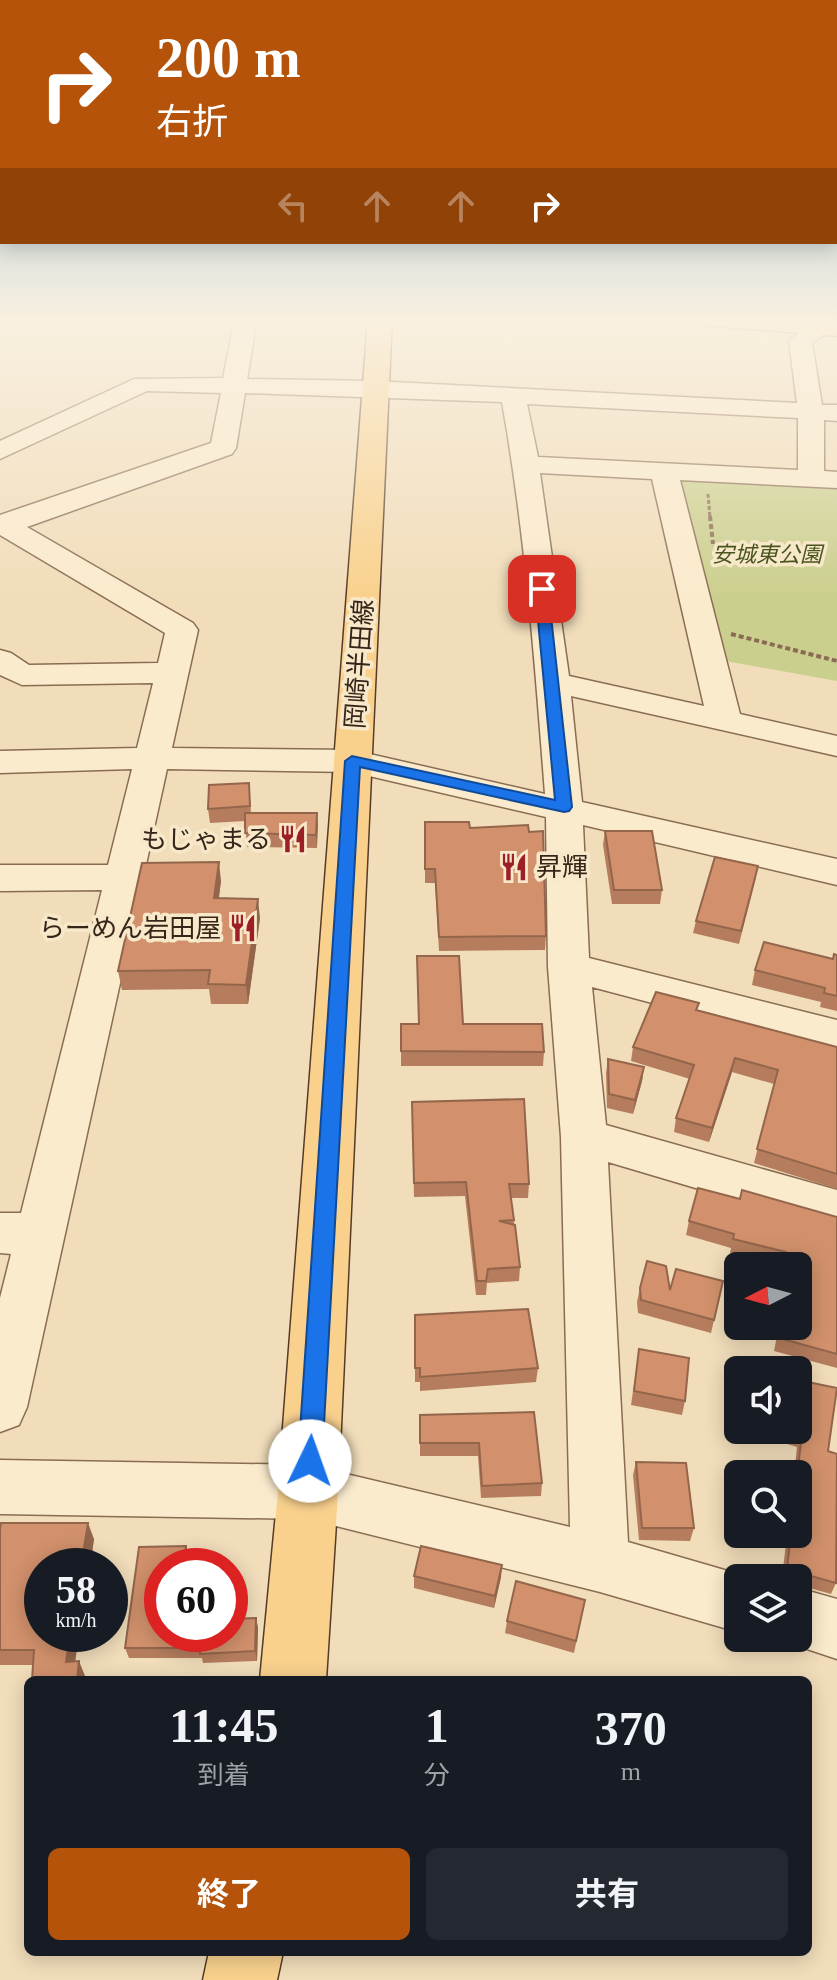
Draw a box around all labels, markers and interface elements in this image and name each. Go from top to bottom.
text: 200 m [156,27,301,89]
icon: right [24,32,128,136]
text: 右折 [156,102,228,142]
icon: left [271,184,315,228]
icon: ahead [355,184,399,228]
icon: ahead [439,184,483,228]
icon: right [523,184,567,228]
park label: 安城東公園 [712,542,825,567]
pin [508,555,576,623]
icon: arrive [520,567,564,611]
street label: 岡崎半田線 [340,598,378,730]
restaurant icon: もじゃまる [278,824,308,854]
place label: もじゃまる [141,825,271,854]
restaurant icon: 昇輝 [499,852,529,882]
place label: 昇輝 [536,853,588,882]
restaurant icon: らーめん岩田屋 [228,913,258,943]
place label: らーめん岩田屋 [39,914,221,943]
north arrow [724,1252,812,1340]
map controls [724,1252,812,1652]
button: sound [724,1356,812,1444]
position arrow [268,1419,352,1503]
button: search [724,1460,812,1548]
speed limit sign: 60 [144,1548,248,1652]
button: layers [724,1564,812,1652]
text: 58 [56,1567,96,1612]
text: km/h [55,1609,97,1631]
text: 11:45 [169,1699,279,1752]
text: 1 [425,1699,449,1752]
text: 370 [595,1702,667,1755]
text: m [621,1757,641,1786]
text: 到着 [198,1761,250,1790]
text: 分 [424,1761,450,1790]
button: 終了 [48,1848,410,1940]
button: 共有 [426,1848,788,1940]

